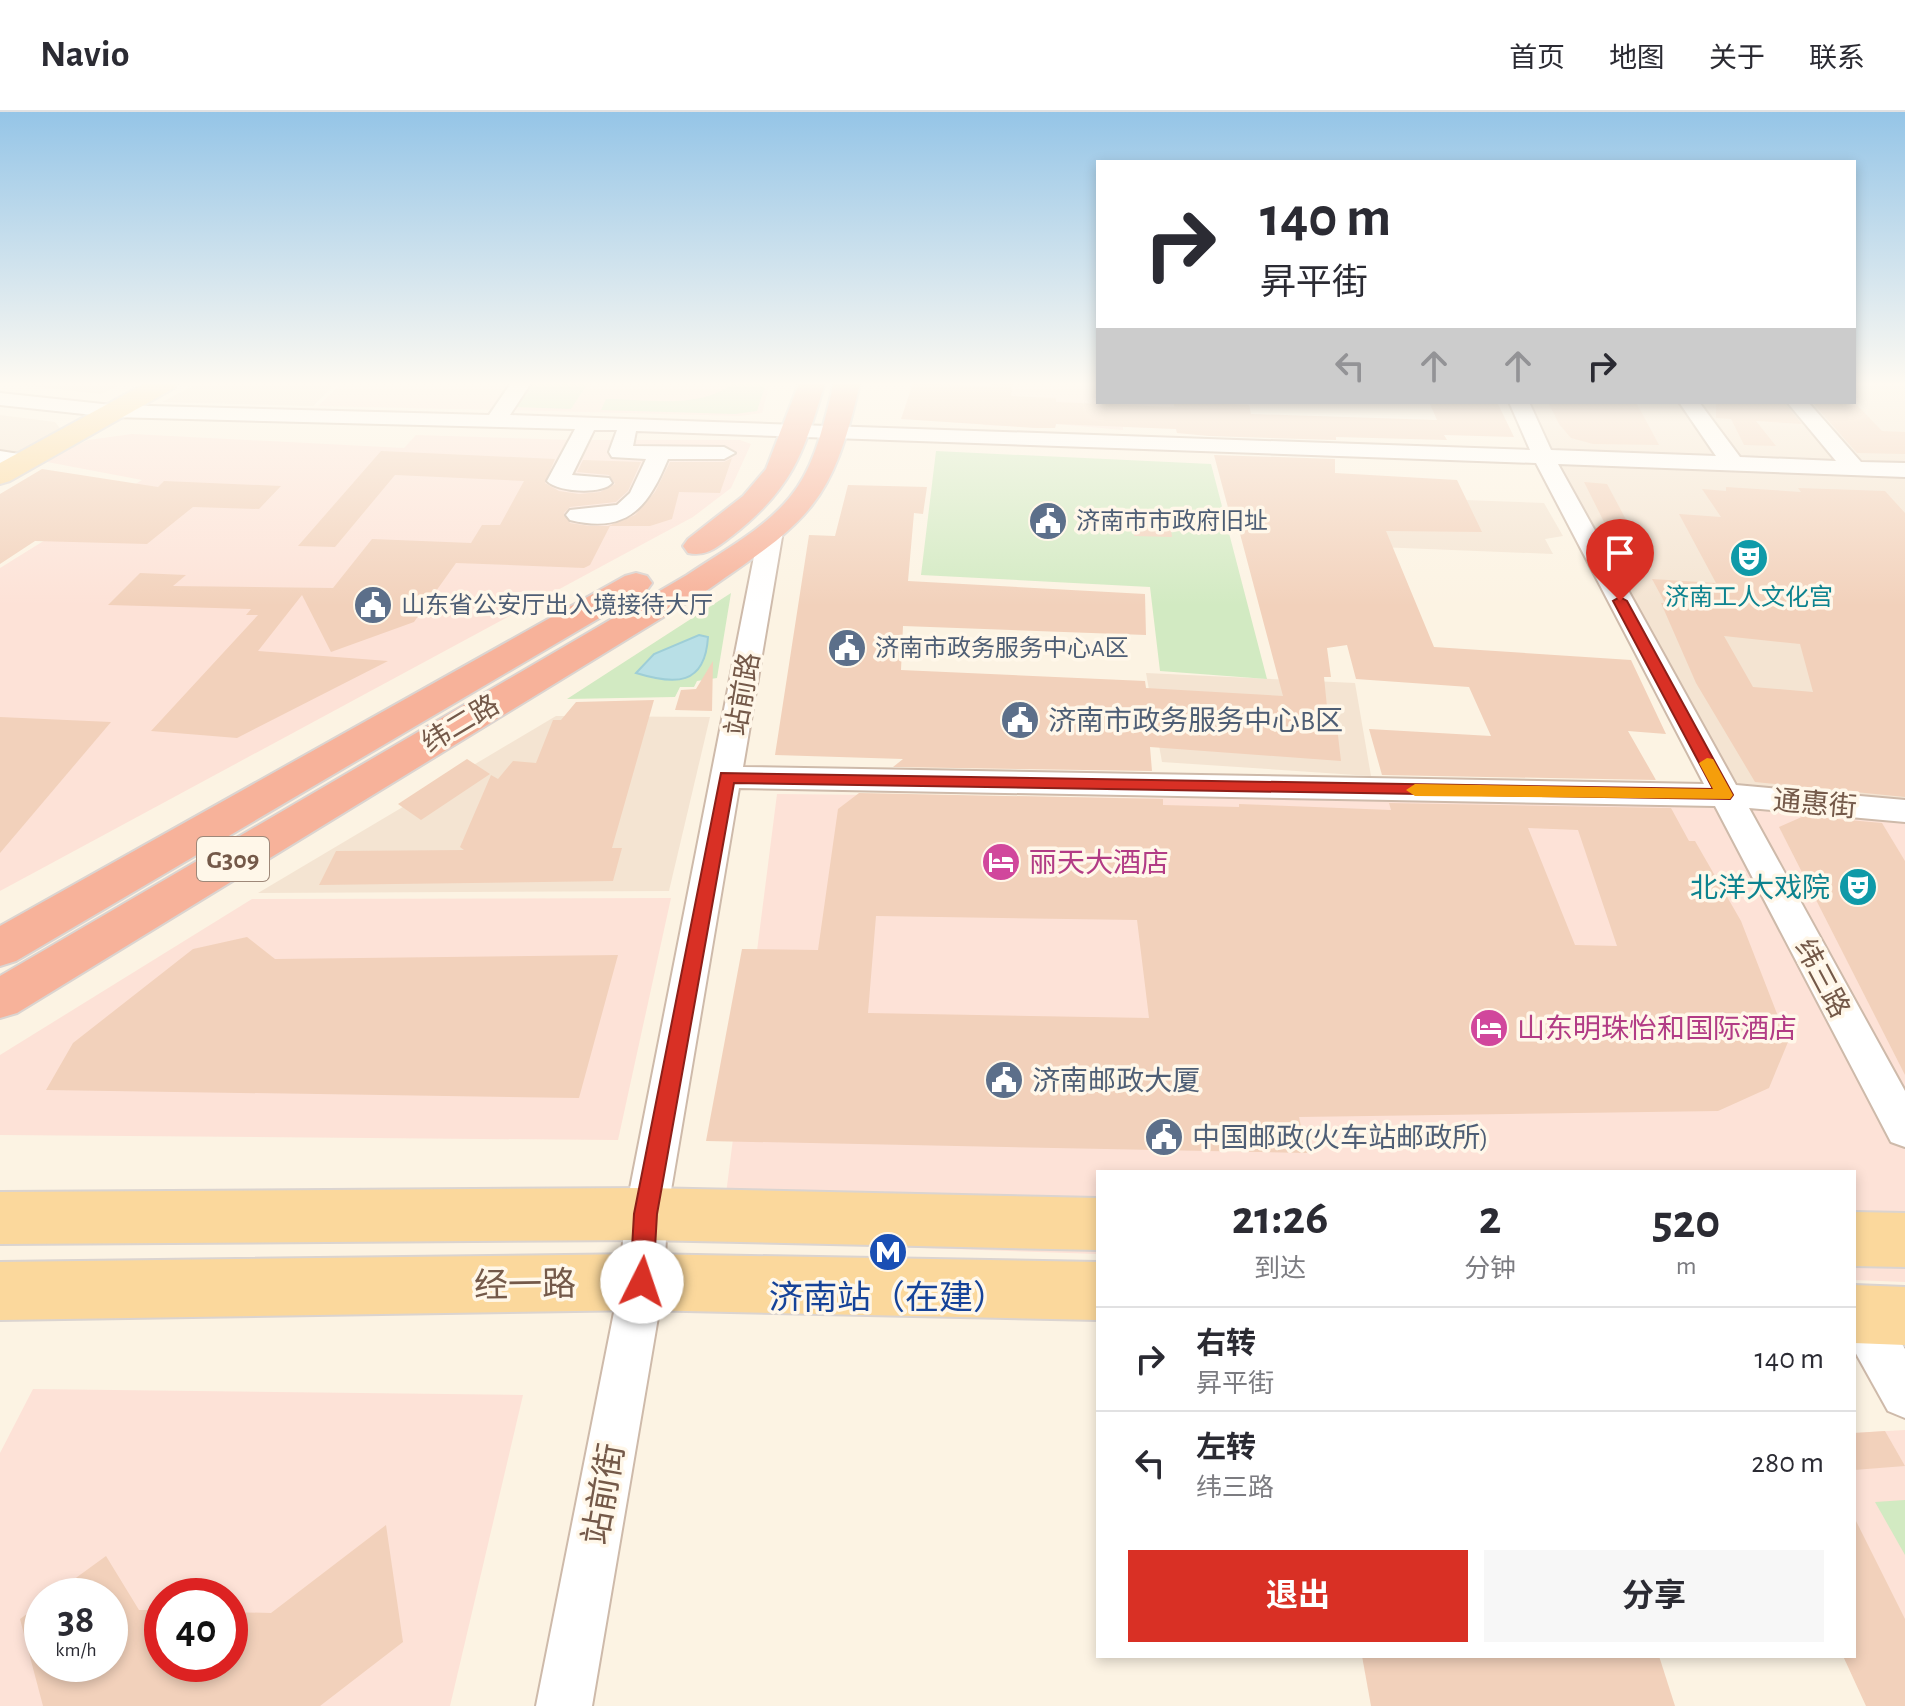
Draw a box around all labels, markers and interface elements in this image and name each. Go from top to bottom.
text: Navio [40,36,129,74]
text: 首页 [1509,45,1565,73]
text: 地图 [1609,45,1665,73]
text: 关于 [1709,45,1765,73]
text: 联系 [1809,45,1865,73]
text: 140 m [1260,190,1391,246]
icon: right [1128,192,1232,296]
text: 昇平街 [1260,265,1368,301]
icon: left [1328,344,1372,388]
icon: ahead [1412,344,1456,388]
icon: ahead [1496,344,1540,388]
icon: right [1580,344,1624,388]
public building icon: 济南市市政府旧址 [1027,500,1069,542]
place label: 济南市市政府旧址 [1076,508,1268,534]
pin [1586,519,1654,601]
icon: arrive [1598,531,1642,575]
theatre icon: 济南工人文化宫 [1728,537,1770,579]
public building icon: 山东省公安厅出入境接待大厅 [352,584,394,626]
place label: 济南工人文化宫 [1665,584,1833,610]
place label: 山东省公安厅出入境接待大厅 [401,592,713,618]
public building icon: 济南市政务服务中心A区 [826,627,868,669]
place label: 济南市政务服务中心A区 [875,635,1129,661]
street label: 站前路 [721,650,765,738]
street label: 纬二路 [417,689,504,758]
public building icon: 济南市政务服务中心B区 [999,699,1041,741]
place label: 济南市政务服务中心B区 [1048,706,1343,736]
street label: 通惠街 [1772,785,1858,823]
road number: G309 [197,837,269,881]
hotel icon: 丽天大酒店 [980,841,1022,883]
place label: 丽天大酒店 [1029,848,1169,878]
theatre icon: 北洋大戏院 [1837,866,1879,908]
place label: 北洋大戏院 [1690,873,1830,903]
street label: 纬三路 [1789,934,1855,1023]
hotel icon: 山东明珠怡和国际酒店 [1468,1007,1510,1049]
place label: 山东明珠怡和国际酒店 [1517,1014,1797,1044]
public building icon: 济南邮政大厦 [983,1059,1025,1101]
place label: 济南邮政大厦 [1032,1066,1200,1096]
public building icon: 中国邮政(火车站邮政所) [1143,1116,1185,1158]
place label: 中国邮政(火车站邮政所) [1192,1123,1489,1153]
text: 21:26 [1232,1195,1328,1243]
text: 2 [1479,1195,1501,1243]
text: 520 [1652,1199,1720,1247]
metro station icon: 济南站（在建） [867,1231,909,1273]
position arrow [600,1240,684,1324]
text: m [1676,1253,1696,1279]
text: 到达 [1254,1256,1306,1282]
text: 分钟 [1464,1256,1516,1282]
street label: 经一路 [474,1266,576,1304]
place label: 济南站（在建） [769,1279,1007,1316]
text: 右转 [1196,1329,1256,1359]
icon: right [1128,1337,1172,1381]
text: 140 m [1754,1344,1824,1374]
text: 昇平街 [1196,1371,1274,1397]
text: 左转 [1196,1433,1256,1463]
street label: 站前街 [577,1441,631,1548]
icon: left [1128,1441,1172,1485]
text: 280 m [1751,1448,1824,1478]
text: 纬三路 [1196,1475,1274,1501]
button: 退出 [1128,1550,1468,1642]
button: 分享 [1484,1550,1824,1642]
speed limit sign: 40 [144,1578,248,1682]
text: 38 [58,1600,94,1640]
text: km/h [55,1640,97,1660]

